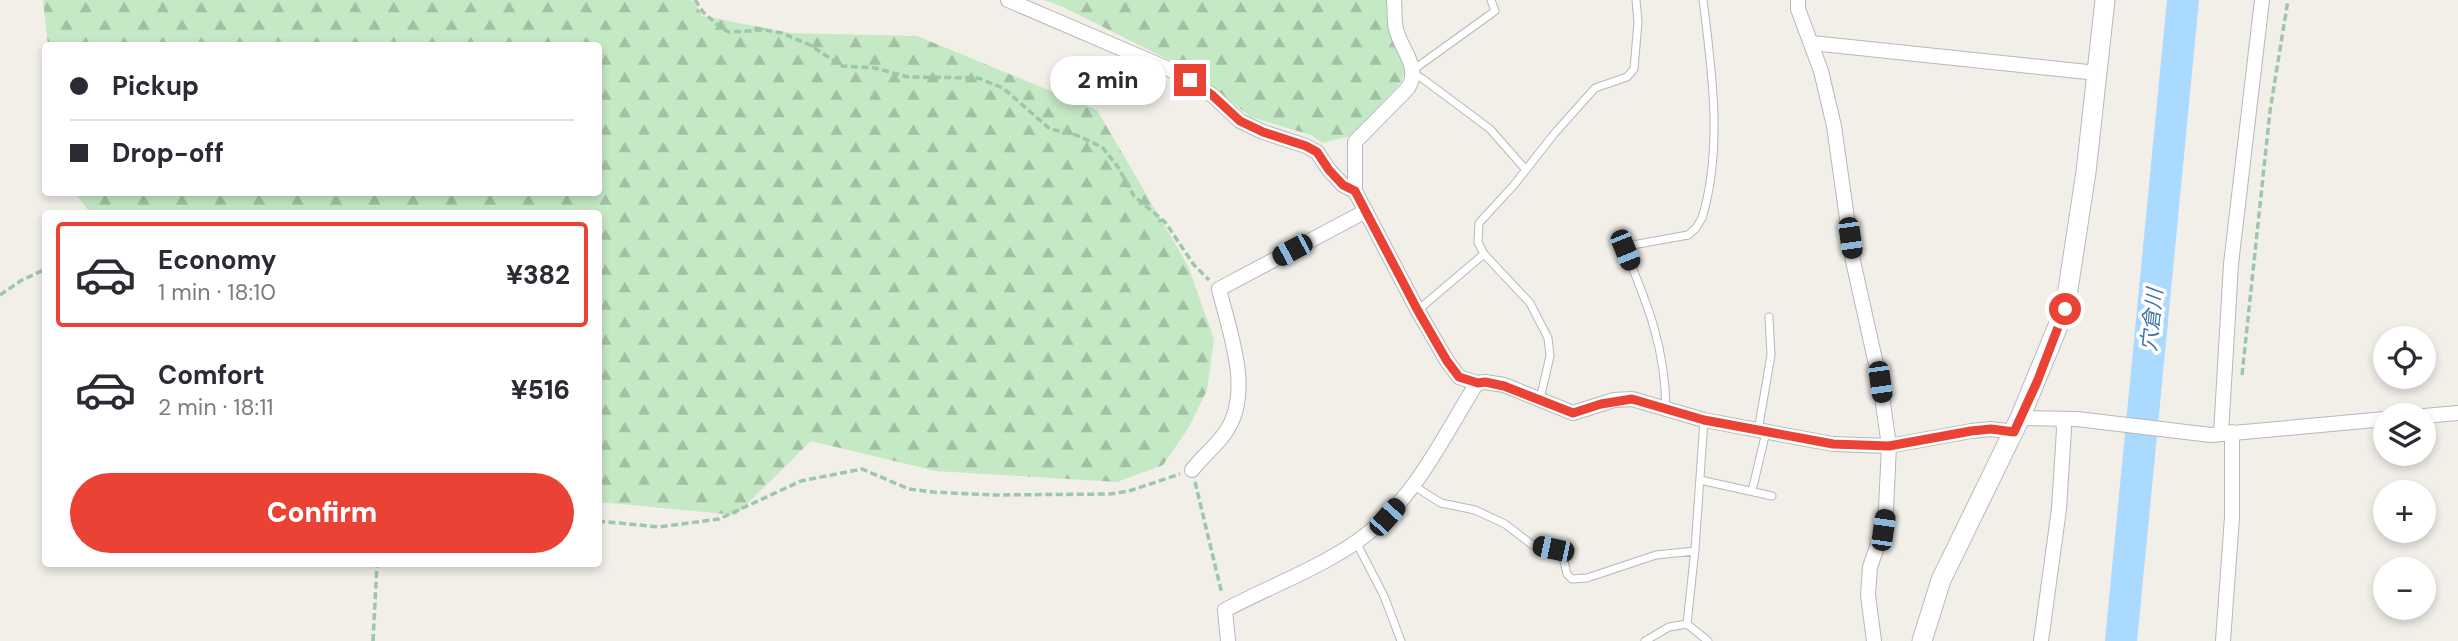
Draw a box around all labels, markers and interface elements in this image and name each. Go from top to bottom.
callout: 2 min [1050,56,1166,104]
route end [1174,64,1206,96]
text: 2 min [1077,65,1139,95]
text: Pickup [112,69,199,103]
text: Drop-off [112,136,224,170]
car [1837,216,1864,260]
car [1608,227,1643,273]
car [1269,231,1316,269]
icon: car [74,243,137,306]
text: Economy [158,243,276,277]
text: ¥382 [506,258,570,292]
text: 1 min · 18:10 [158,277,276,307]
water label: 穴倉川 [2135,285,2169,353]
route start [2049,293,2081,325]
map controls [2373,326,2436,620]
button: locate [2373,326,2436,389]
icon: car [74,358,137,421]
text: Comfort [158,358,264,392]
car [1867,360,1894,404]
text: ¥516 [511,373,570,407]
text: 2 min · 18:11 [158,392,274,422]
button: layers [2373,403,2436,466]
button: Confirm [70,473,574,553]
button: + [2373,480,2436,543]
car [1366,494,1409,540]
car [1870,508,1897,552]
car [1531,534,1576,564]
button: − [2373,557,2436,620]

